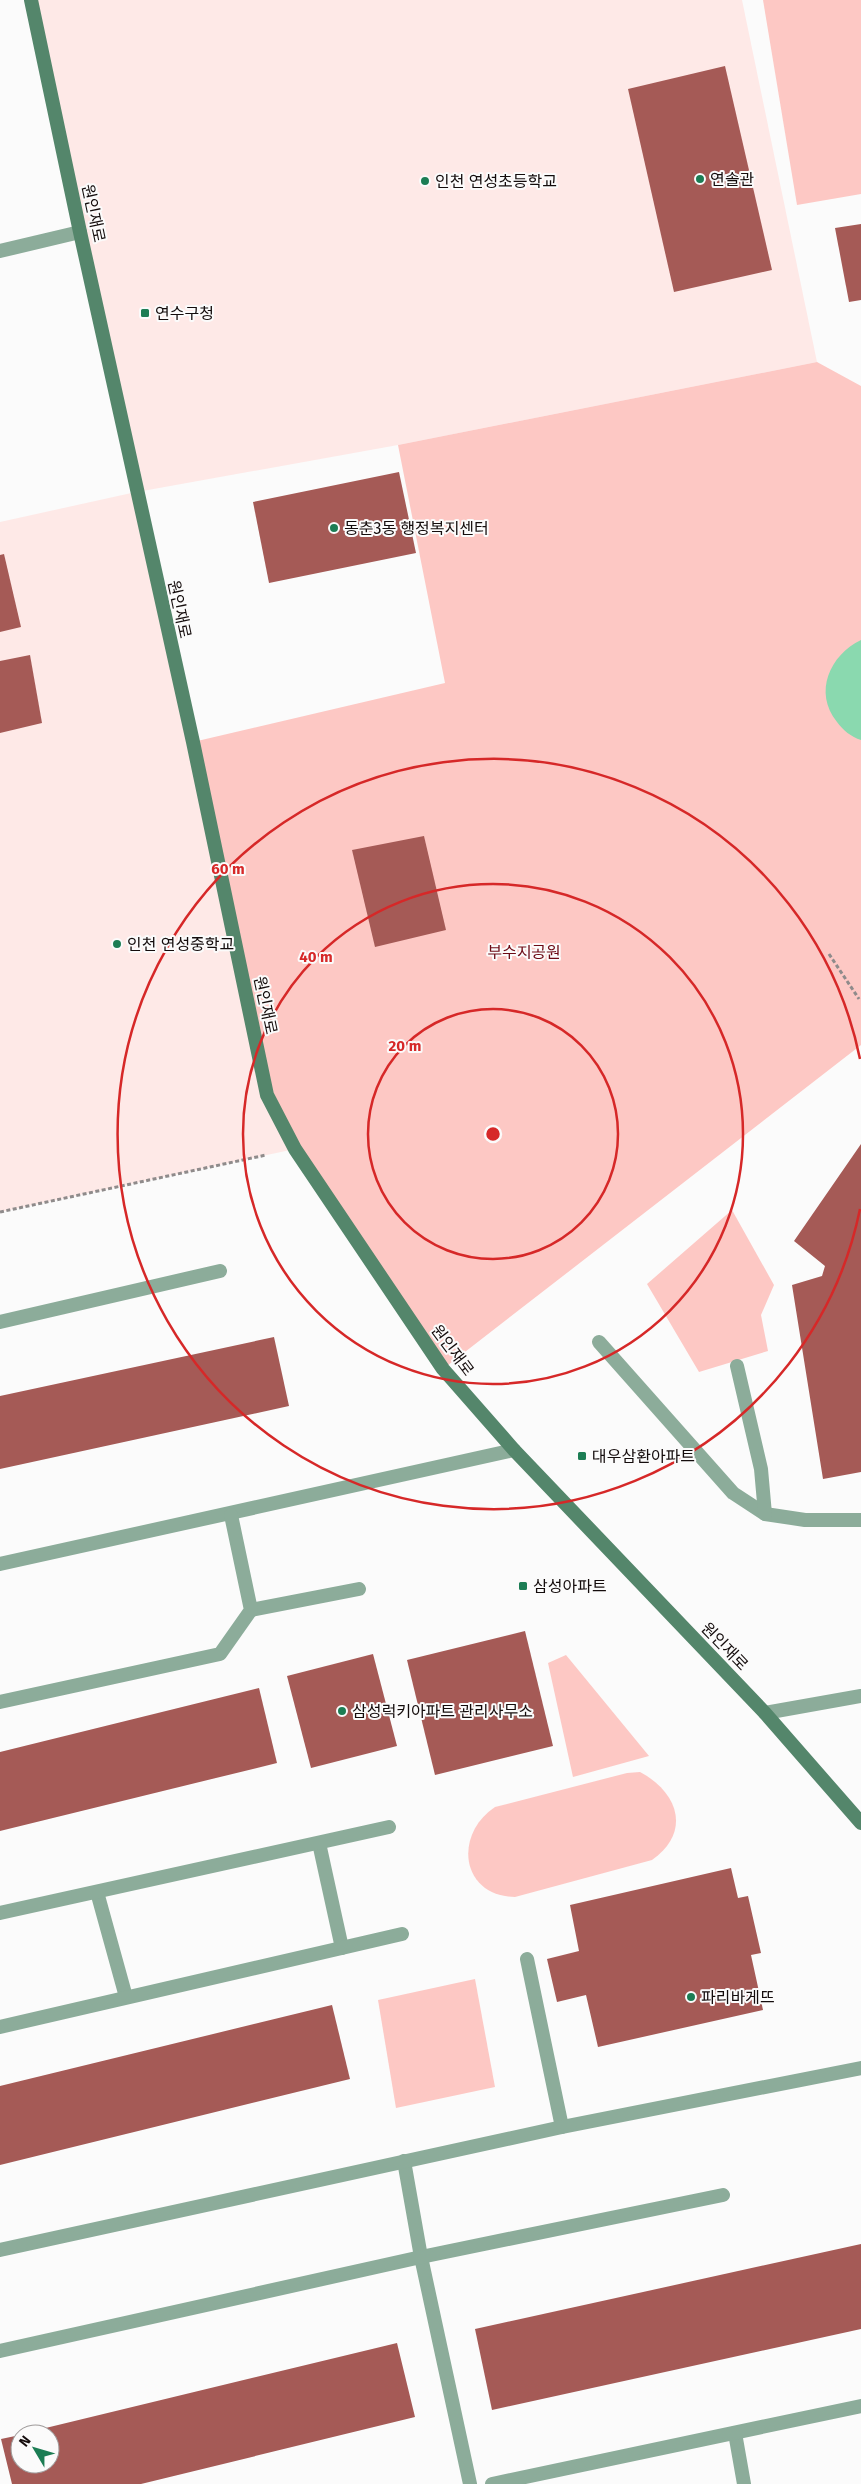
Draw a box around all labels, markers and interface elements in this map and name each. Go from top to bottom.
place label: 연솔관 [710,170,754,189]
place label: 인천 연성초등학교 [435,172,557,191]
marker: 연솔관 [694,173,706,185]
marker: 인천 연성초등학교 [419,175,431,187]
street label: 원인재로 [78,182,109,244]
place label: 연수구청 [155,304,214,323]
marker: 연수구청 [139,307,151,319]
place label: 동춘3동 행정복지센터 [344,519,489,538]
marker: 동춘3동 행정복지센터 [328,522,340,534]
street label: 원인재로 [164,578,195,640]
text: 60 m [211,860,245,878]
place label: 인천 연성중학교 [127,935,234,954]
marker: 인천 연성중학교 [111,938,123,950]
park label: 부수지공원 [487,943,561,962]
text: 40 m [299,948,333,966]
street label: 원인재로 [250,974,281,1036]
text: 20 m [389,1037,421,1055]
centre of rings [484,1125,502,1143]
street label: 원인재로 [427,1321,478,1380]
place label: 대우삼환아파트 [592,1447,695,1466]
marker: 대우삼환아파트 [576,1450,588,1462]
place label: 삼성아파트 [533,1577,607,1596]
marker: 삼성아파트 [517,1580,529,1592]
street label: 원인재로 [697,1619,752,1674]
place label: 삼성럭키아파트 관리사무소 [352,1702,533,1721]
marker: 삼성럭키아파트 관리사무소 [336,1705,348,1717]
place label: 파리바게뜨 [701,1988,775,2007]
marker: 파리바게뜨 [685,1991,697,2003]
north arrow [10,2424,60,2474]
text: N [16,2432,35,2450]

